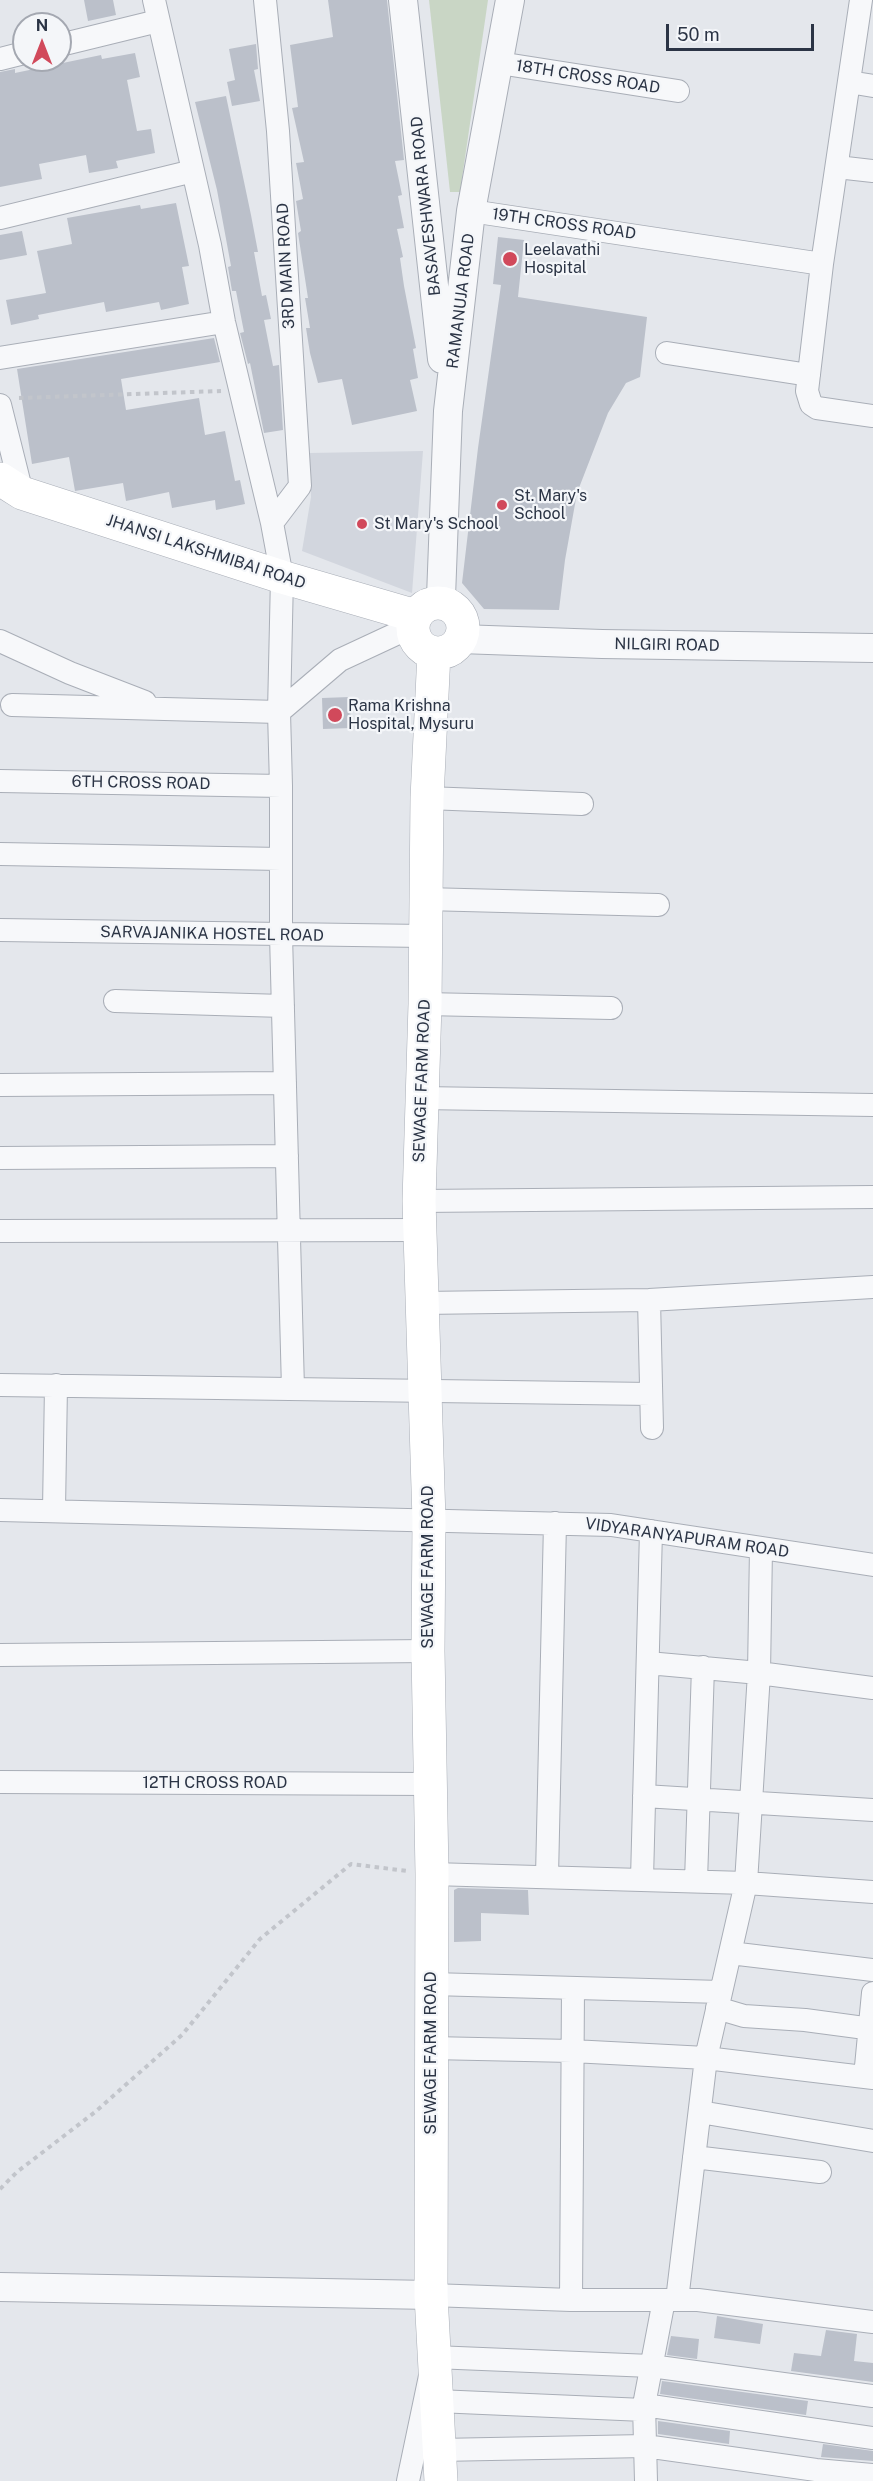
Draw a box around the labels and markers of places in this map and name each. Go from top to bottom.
place label: Leelavathi Hospital [524,240,600,278]
marker: Leelavathi Hospital [501,250,519,268]
place label: St. Mary's School [514,486,587,524]
marker: St. Mary's School [495,498,509,512]
place label: St Mary's School [374,514,499,534]
marker: St Mary's School [355,517,369,531]
place label: Rama Krishna Hospital, Mysuru [348,696,474,734]
marker: Rama Krishna Hospital, Mysuru [326,706,344,724]

